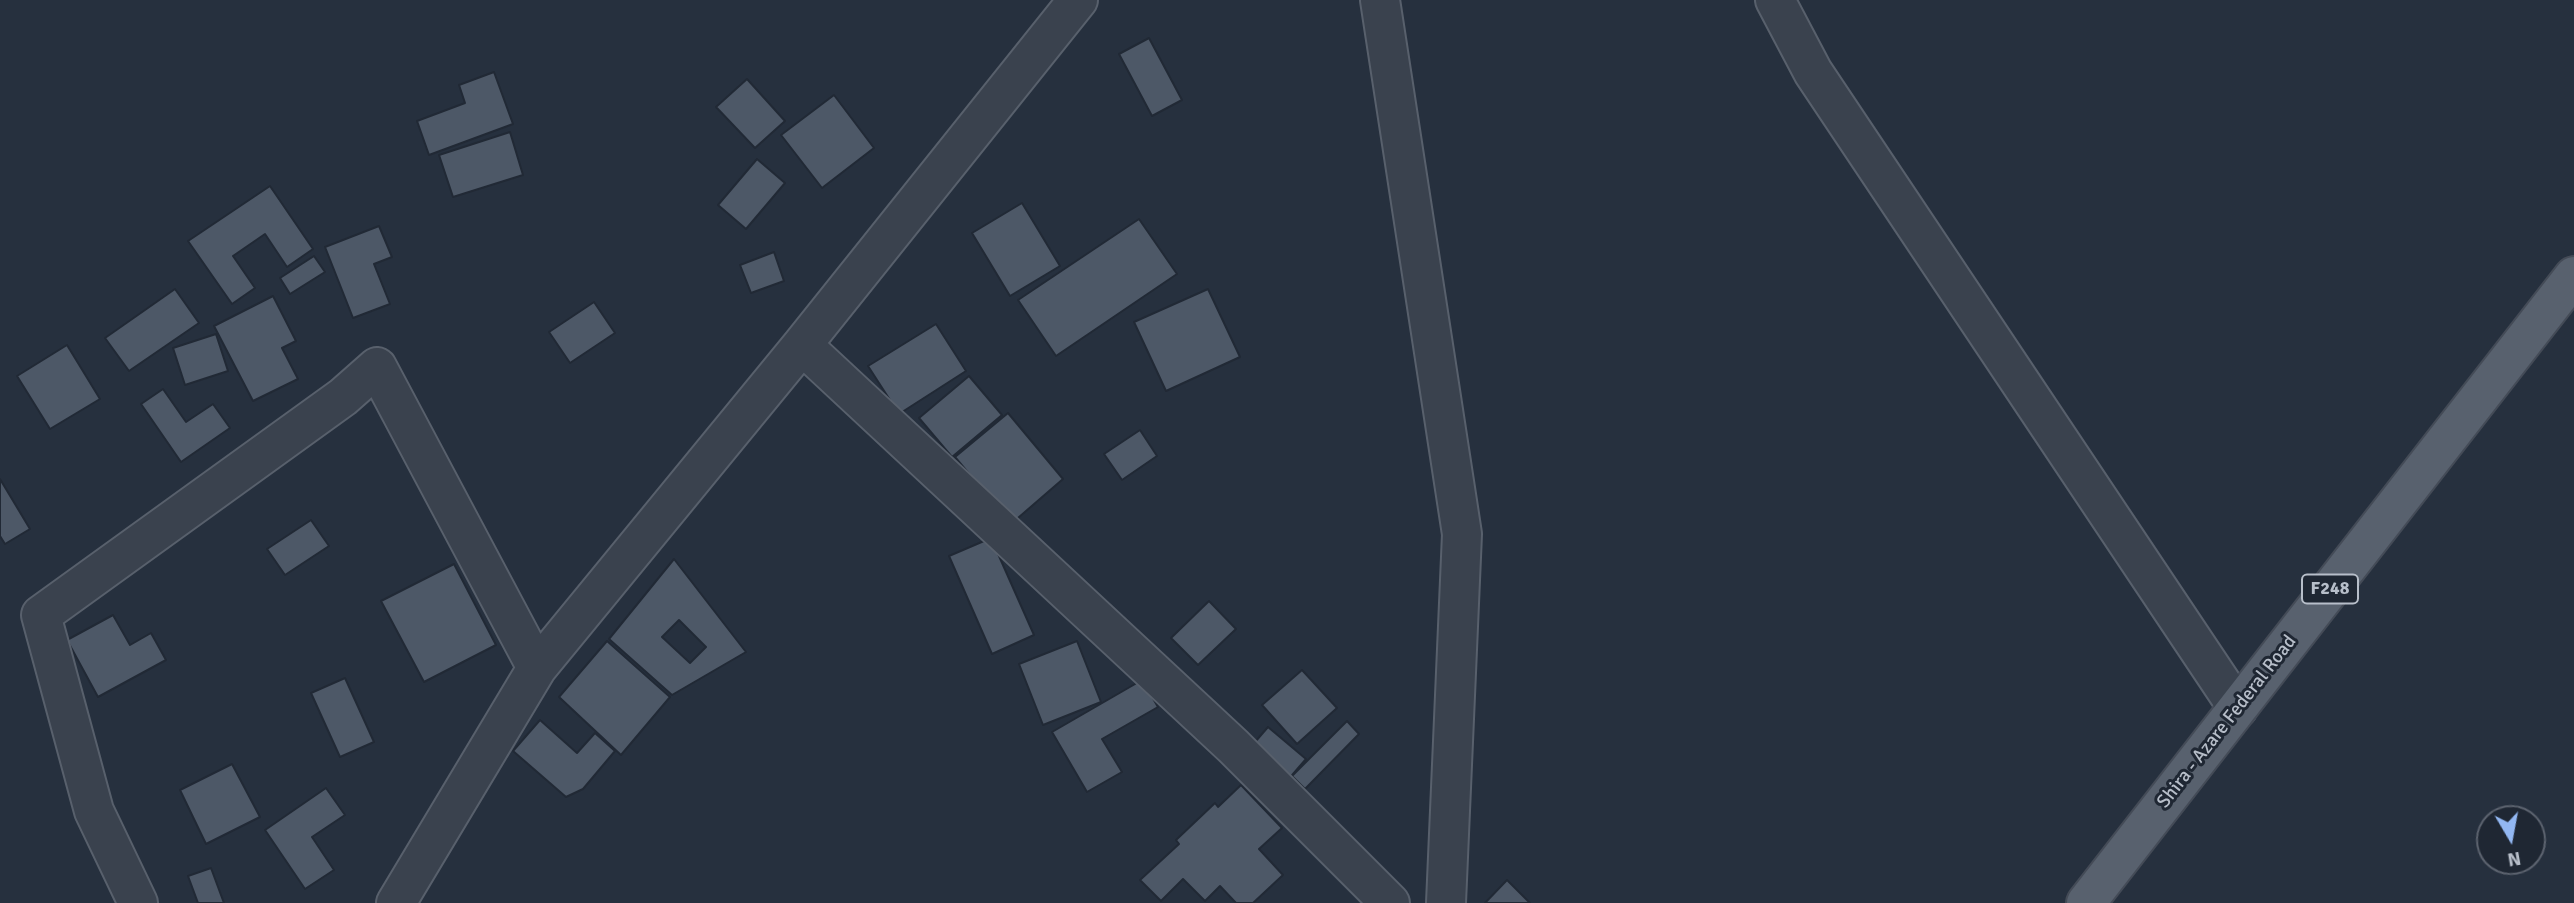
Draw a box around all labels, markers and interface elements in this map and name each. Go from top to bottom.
road number: F248 [2302,574,2358,604]
street label: Shira - Azare Federal Road [2152,631,2302,813]
north arrow [2476,805,2546,875]
text: N [2506,846,2523,872]

